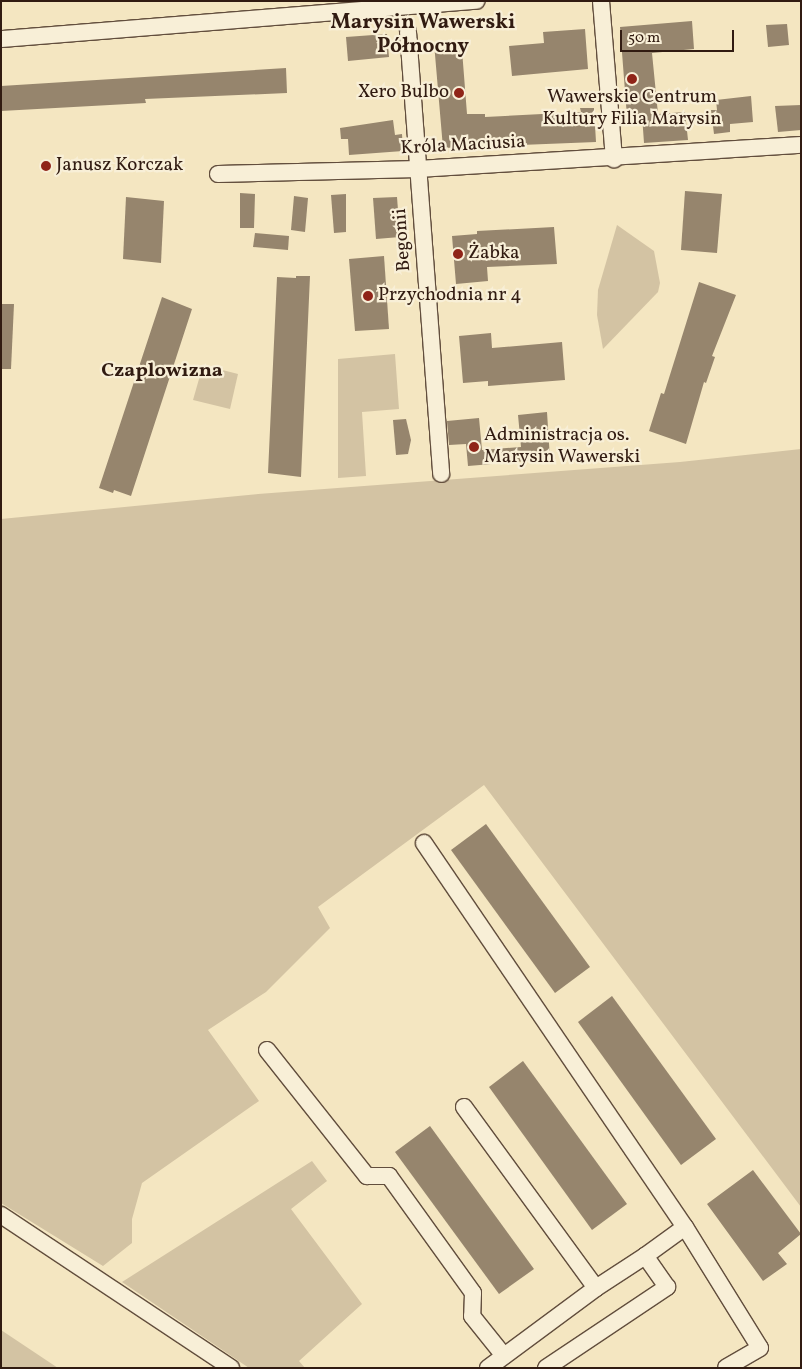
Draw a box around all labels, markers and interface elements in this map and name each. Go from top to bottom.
district label: Marysin Wawerski Północny [330,10,516,60]
scale bar [622,20,736,52]
text: 50 m [628,28,660,49]
marker: Wawerskie Centrum Kultury Filia Marysin [626,73,638,85]
place label: Xero Bulbo [358,82,449,104]
marker: Xero Bulbo [453,87,465,99]
place label: Wawerskie Centrum Kultury Filia Marysin [542,87,722,131]
street label: Króla Maciusia [400,131,526,161]
place label: Janusz Korczak [56,155,183,177]
marker: Janusz Korczak [40,160,52,172]
street label: Begonii [389,208,417,272]
place label: Żabka [468,243,519,265]
marker: Żabka [452,248,464,260]
place label: Przychodnia nr 4 [378,285,522,307]
marker: Przychodnia nr 4 [362,290,374,302]
district label: Czaplowizna [101,359,223,383]
place label: Administracja os. Marysin Wawerski [484,425,641,469]
marker: Administracja os. Marysin Wawerski [468,441,480,453]

